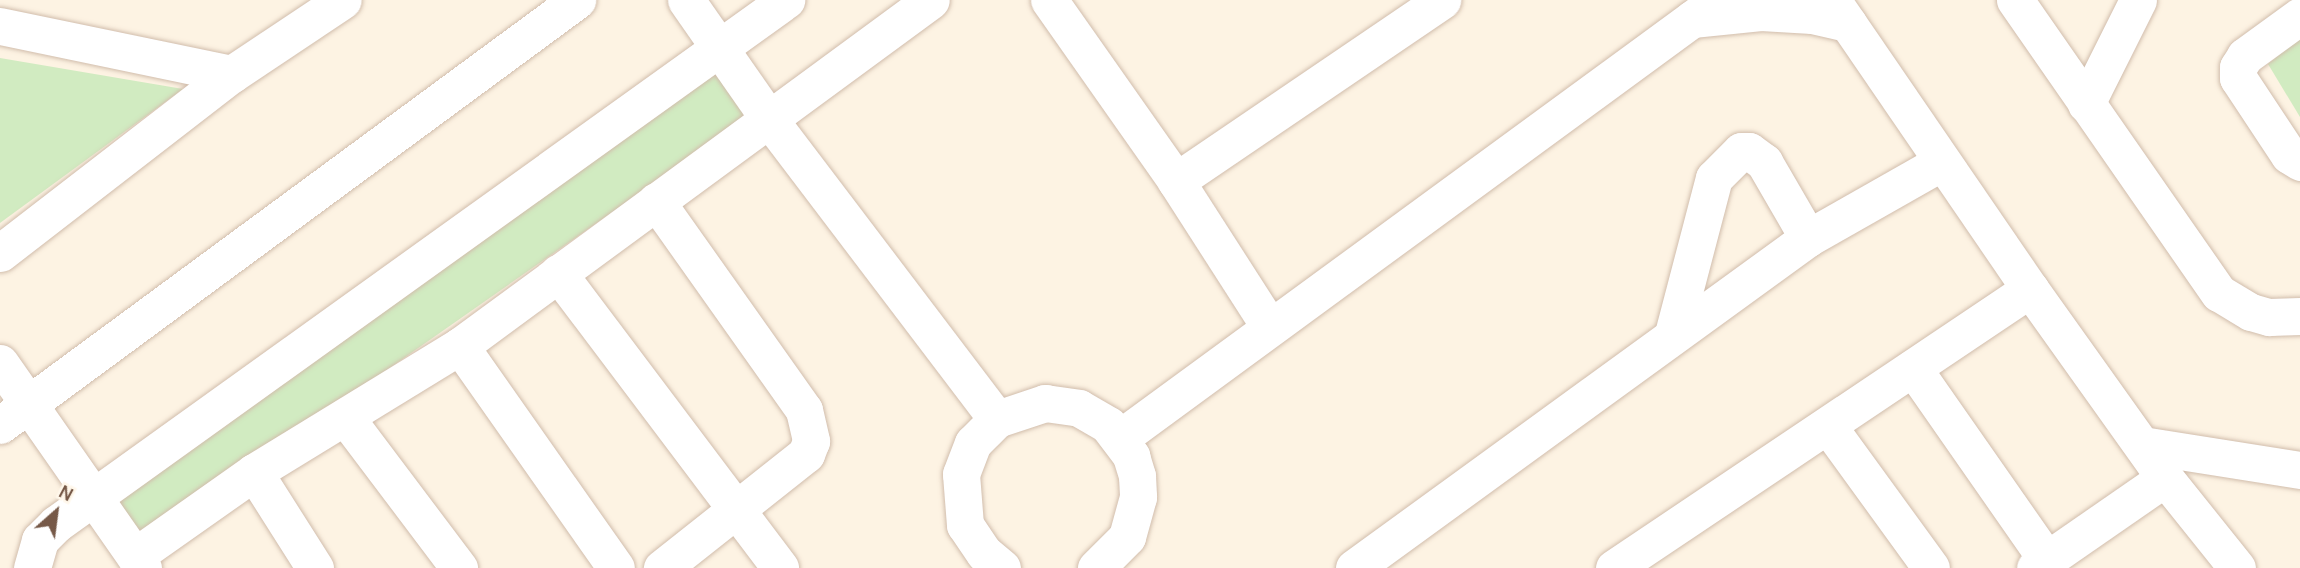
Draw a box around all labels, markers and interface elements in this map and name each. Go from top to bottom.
north arrow [21,477,91,547]
text: N [55,481,77,506]

